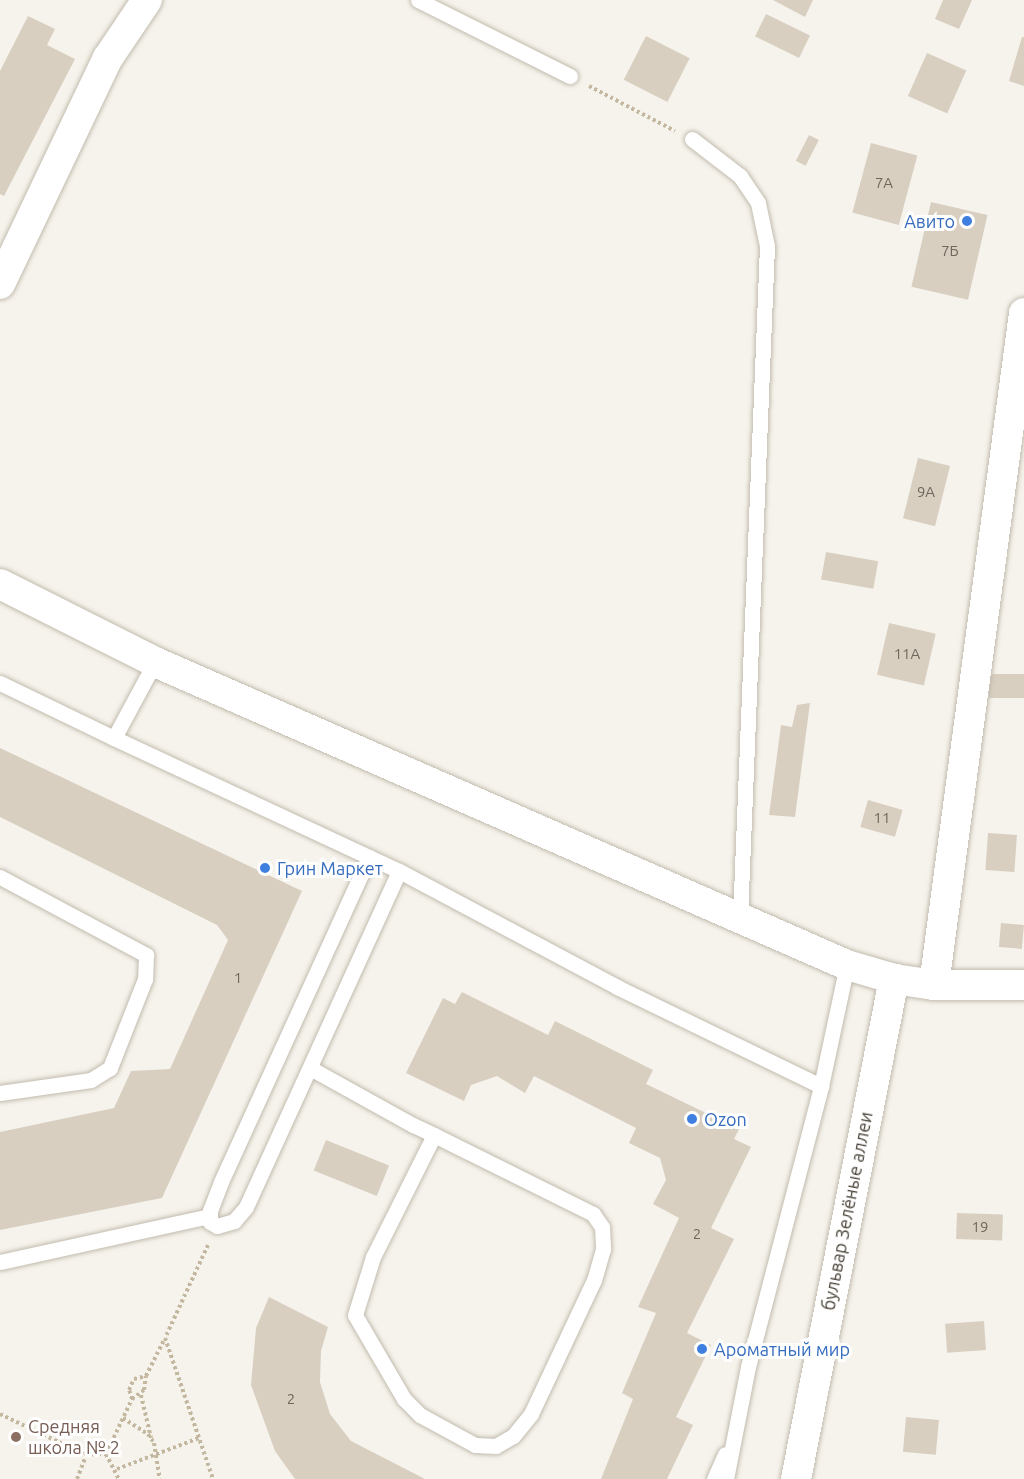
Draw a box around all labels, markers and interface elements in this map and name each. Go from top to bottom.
house number: 7А [875,174,893,192]
place label: Авито [904,210,955,232]
marker: Авито [960,214,974,228]
house number: 7Б [941,242,959,260]
house number: 9А [917,483,935,501]
house number: 11А [894,645,920,663]
house number: 11 [874,809,890,827]
place label: Грин Маркет [277,857,383,879]
marker: Грин Маркет [258,861,272,875]
house number: 1 [234,969,242,987]
place label: Ozon [704,1108,747,1130]
street label: бульвар Зелёные аллеи [817,1110,877,1312]
marker: Ozon [685,1112,699,1126]
house number: 19 [972,1218,988,1236]
house number: 2 [693,1225,701,1243]
place label: Ароматный мир [714,1338,850,1360]
marker: Ароматный мир [695,1342,709,1356]
house number: 2 [287,1390,295,1408]
place label: Средняя школа № 2 [28,1416,120,1458]
marker: Средняя школа № 2 [9,1430,23,1444]

